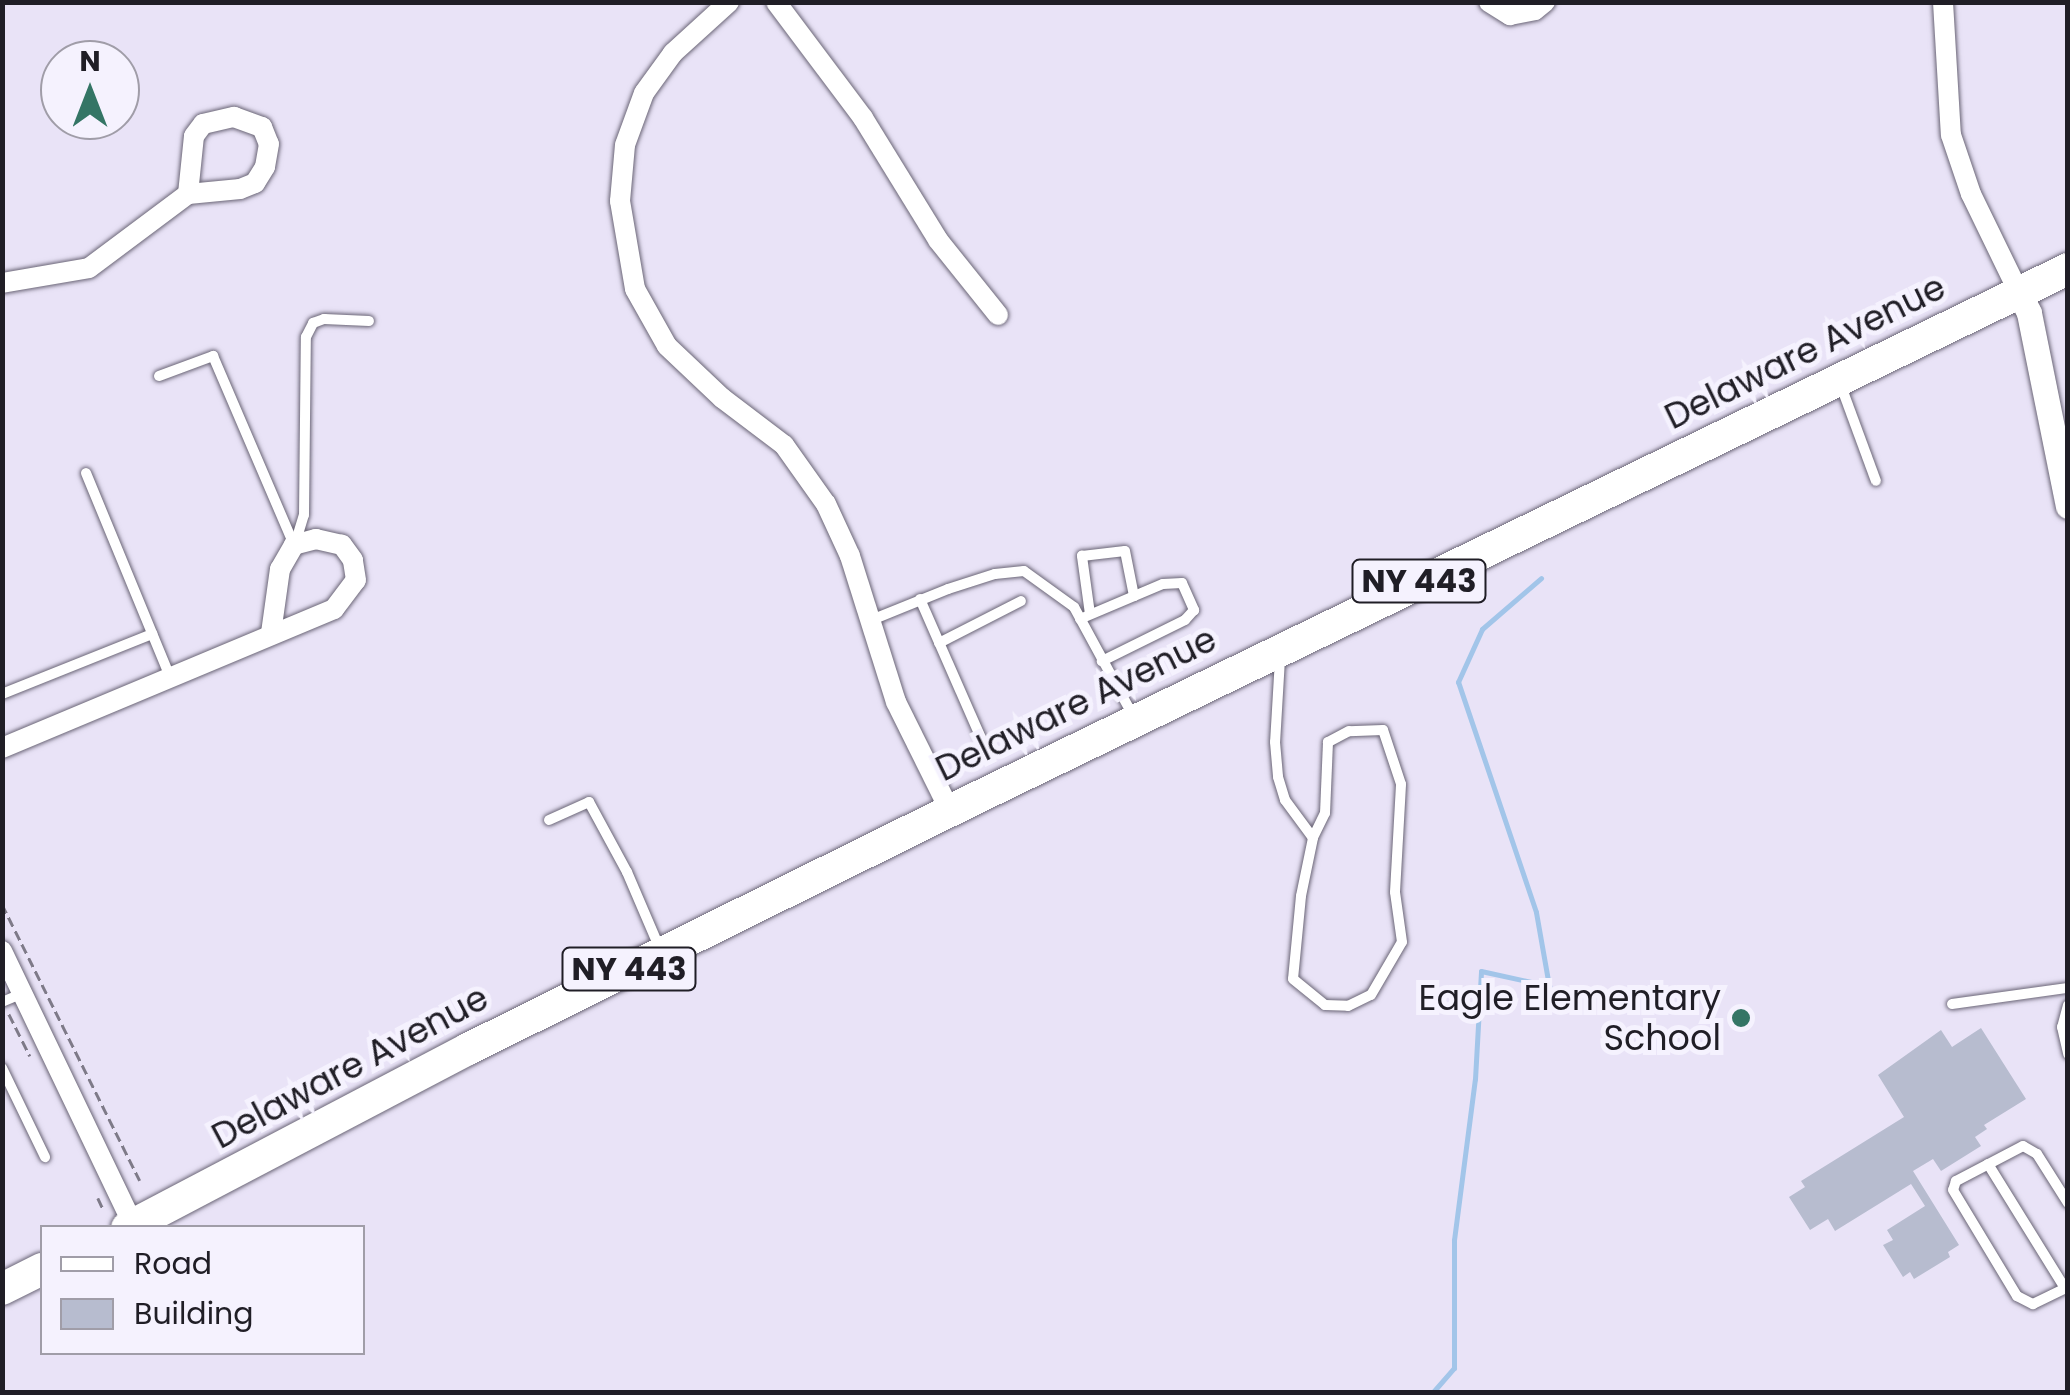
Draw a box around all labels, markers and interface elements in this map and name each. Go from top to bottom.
north arrow [40,40,140,140]
text: N [79,42,101,81]
street label: Delaware Avenue [1658,266,1952,438]
road number: NY 443 [1349,554,1489,608]
street label: Delaware Avenue [929,618,1223,790]
road number: NY 443 [559,942,699,996]
street label: Delaware Avenue [205,976,495,1158]
place label: Eagle Elementary School [1418,977,1721,1059]
marker: Eagle Elementary School [1730,1007,1752,1029]
legend [40,1225,365,1355]
text: Road [134,1242,212,1285]
text: Building [134,1292,254,1335]

